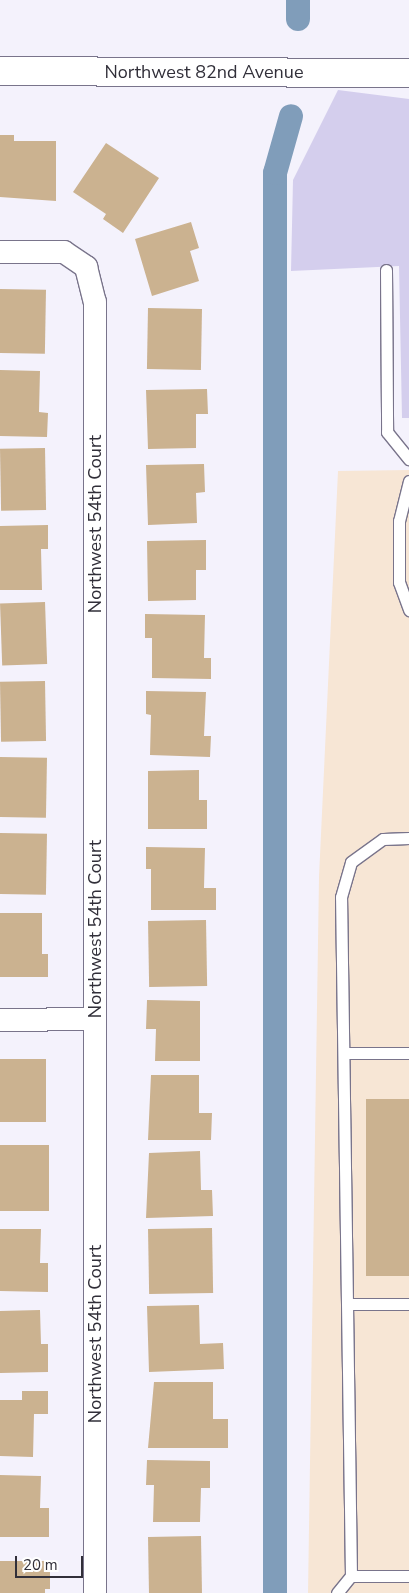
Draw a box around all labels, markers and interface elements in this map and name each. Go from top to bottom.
street label: Northwest 82nd Avenue [105,61,303,83]
street label: Northwest 54th Court [84,435,106,613]
street label: Northwest 54th Court [84,840,106,1018]
street label: Northwest 54th Court [84,1245,106,1423]
scale bar [18,1546,85,1578]
text: 20 m [23,1555,58,1575]

